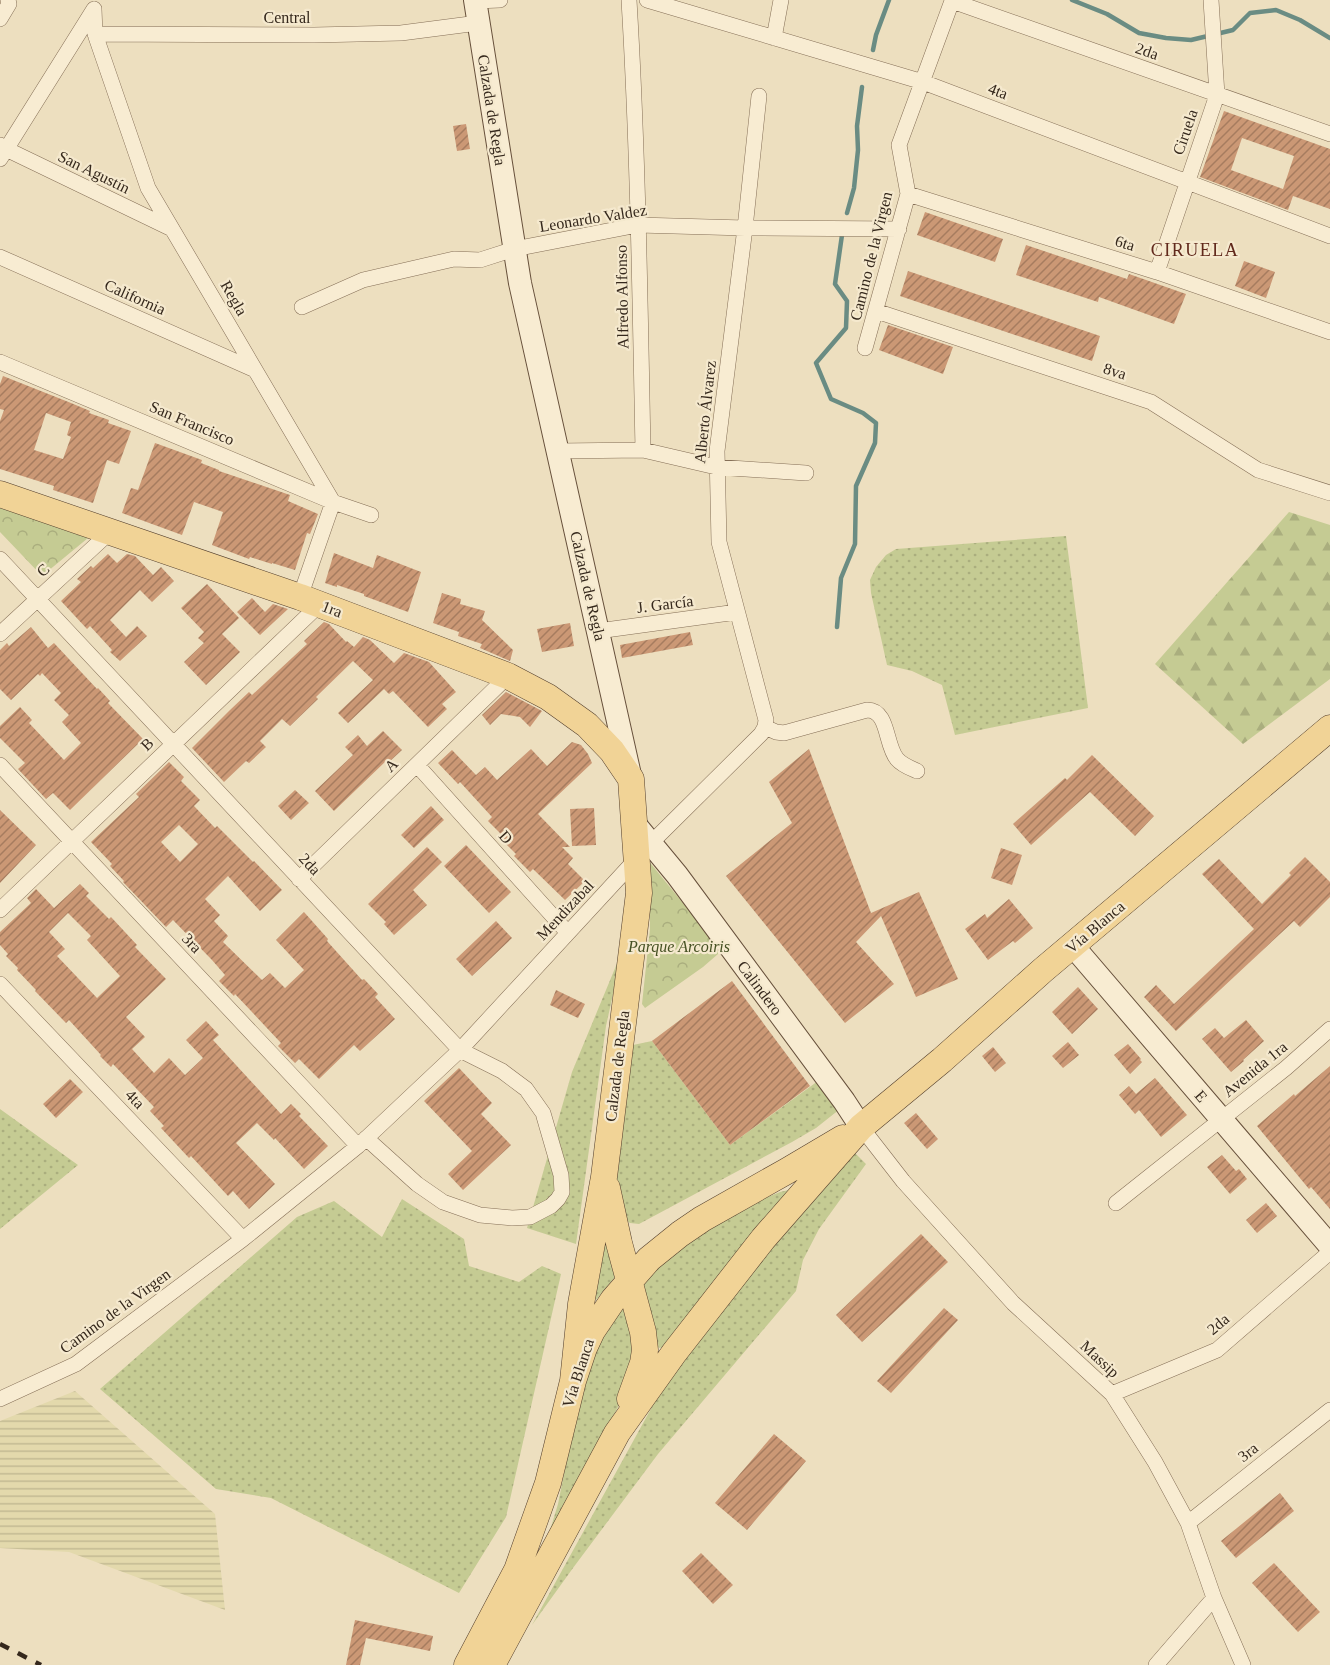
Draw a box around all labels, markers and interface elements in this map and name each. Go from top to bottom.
street label: Central [263,9,311,26]
street label: 2da [1133,39,1161,63]
street label: Calzada de Regla [474,53,509,167]
street label: 4ta [986,80,1010,102]
street label: Ciruela [1169,107,1201,157]
street label: San Agustín [55,147,133,198]
street label: Camino de la Virgen [847,190,896,322]
street label: Leonardo Valdez [538,201,648,235]
street label: 6ta [1113,232,1137,254]
district label: CIRUELA [1151,240,1239,260]
street label: Alfredo Alfonso [613,245,631,349]
street label: California [102,276,168,318]
street label: Regla [216,278,251,319]
street label: 8va [1101,359,1129,383]
street label: Alberto Álvarez [690,360,719,464]
street label: San Francisco [147,398,237,448]
street label: Calzada de Regla [566,530,609,643]
street label: C [33,560,53,580]
street label: J. García [636,592,694,616]
street label: 1ra [319,597,345,621]
street label: B [137,734,157,754]
street label: A [381,755,401,775]
street label: D [496,827,516,847]
street label: 2da [296,850,324,878]
street label: Mendizabal [533,876,597,943]
street label: Vía Blanca [1062,897,1128,957]
street label: 3ra [179,930,205,956]
park label: Parque Arcoiris [627,938,730,956]
street label: Calindero [734,958,786,1018]
street label: Calzada de Regla [602,1009,633,1123]
street label: Avenida 1ra [1220,1038,1290,1100]
street label: 4ta [122,1086,148,1112]
street label: E [1191,1087,1211,1105]
street label: Camino de la Virgen [57,1265,174,1358]
street label: 2da [1204,1310,1232,1338]
street label: Vía Blanca [559,1336,597,1410]
street label: Massip [1077,1337,1123,1382]
street label: 3ra [1235,1439,1261,1465]

